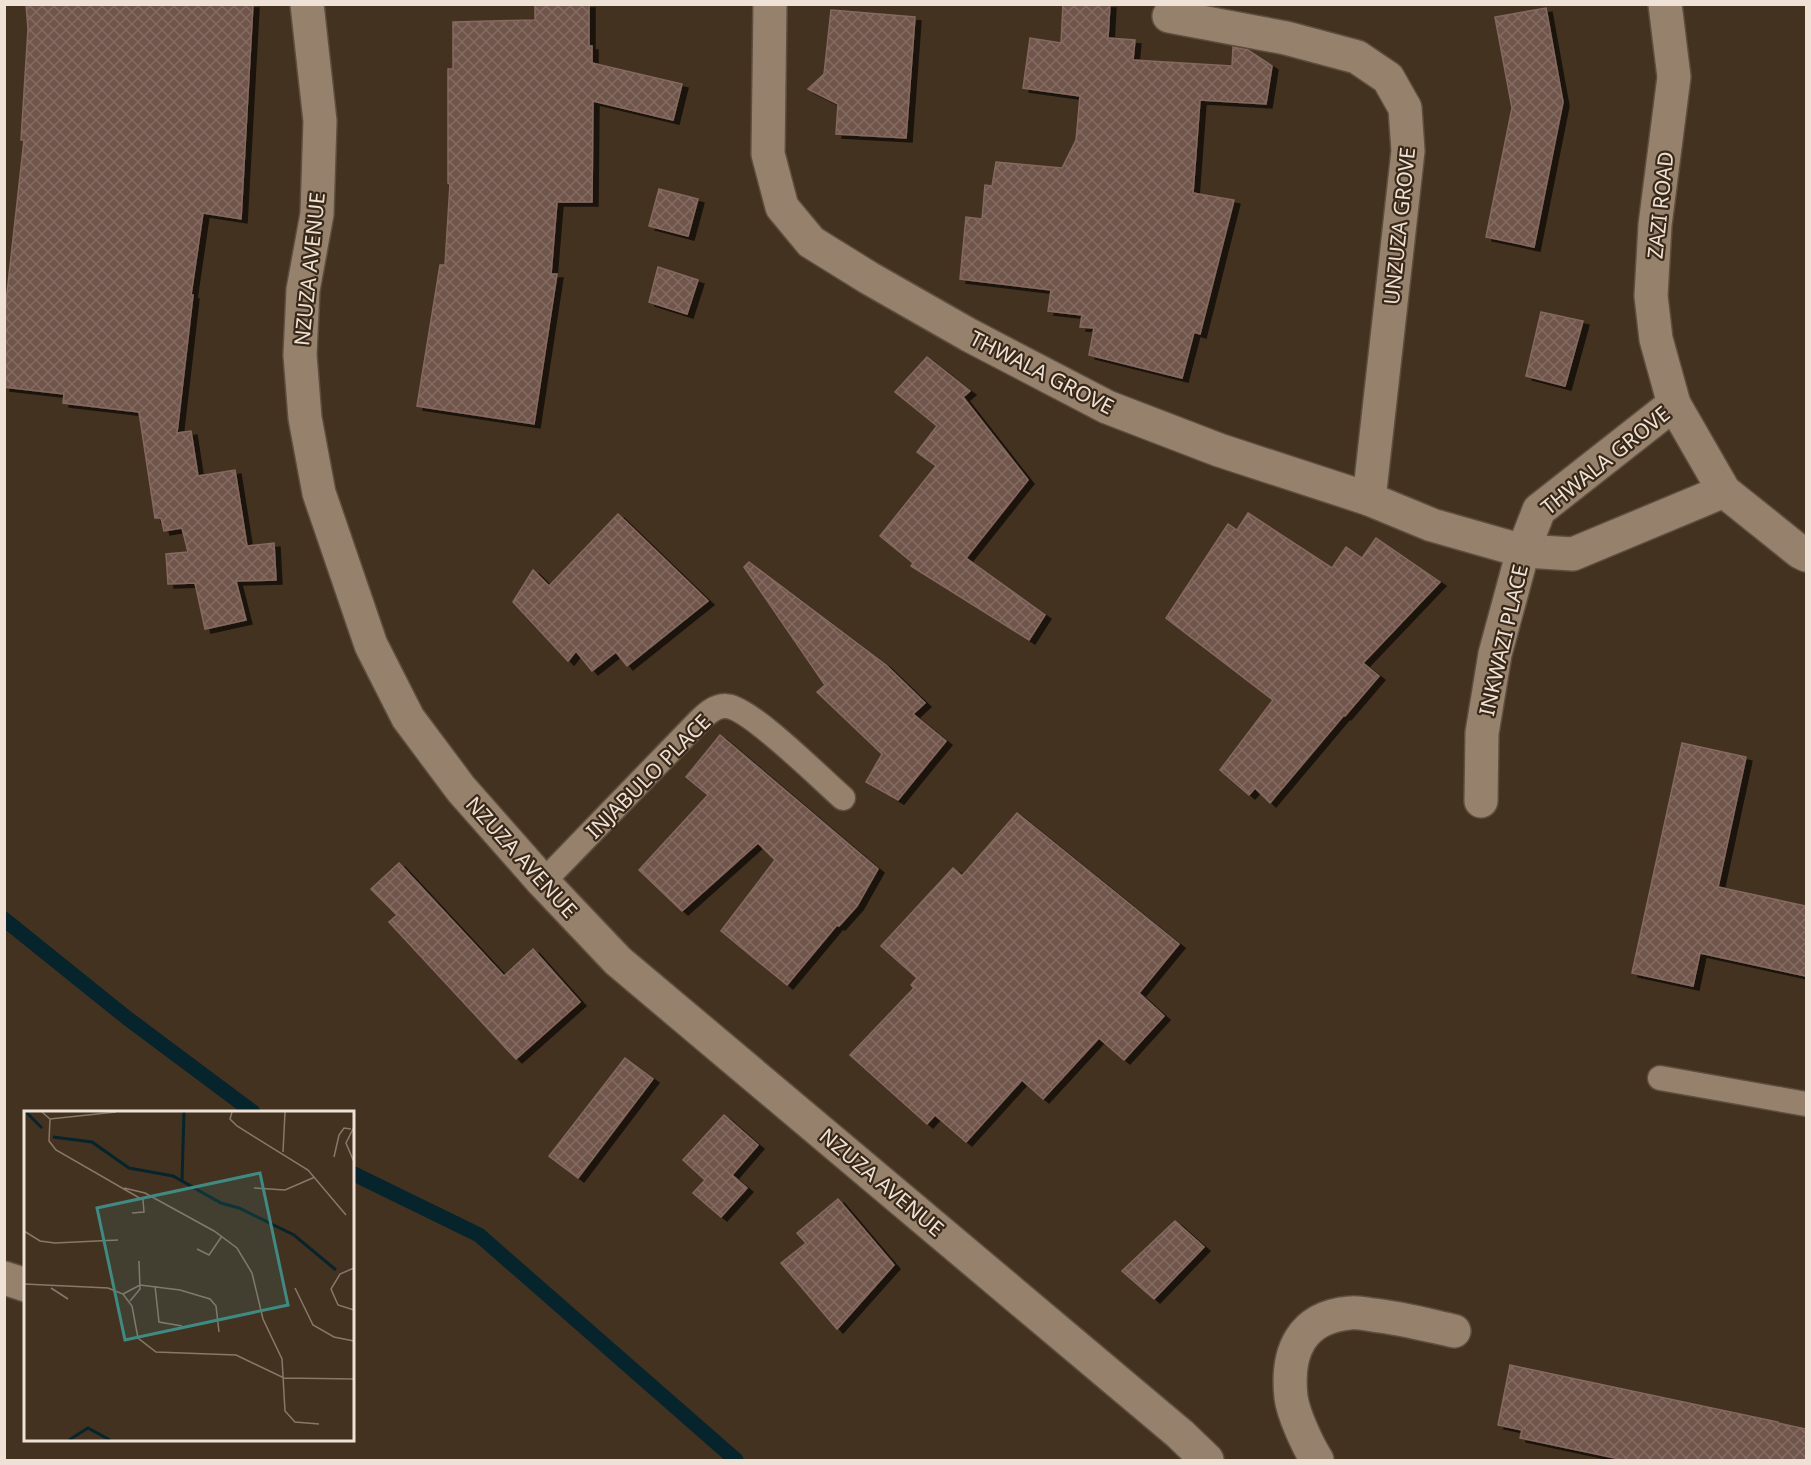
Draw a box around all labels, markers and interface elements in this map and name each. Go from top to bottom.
street label: UNZUZA GROVE [1377,146,1421,306]
street label: ZAZI ROAD [1640,150,1680,260]
street label: NZUZA AVENUE [287,191,331,347]
street label: THWALA GROVE [965,324,1119,420]
street label: THWALA GROVE [1535,399,1675,521]
street label: INKWAZI PLACE [1472,562,1534,718]
street label: INJABULO PLACE [580,708,716,844]
street label: NZUZA AVENUE [460,790,584,924]
inset map [24,1111,354,1441]
street label: NZUZA AVENUE [814,1122,950,1242]

